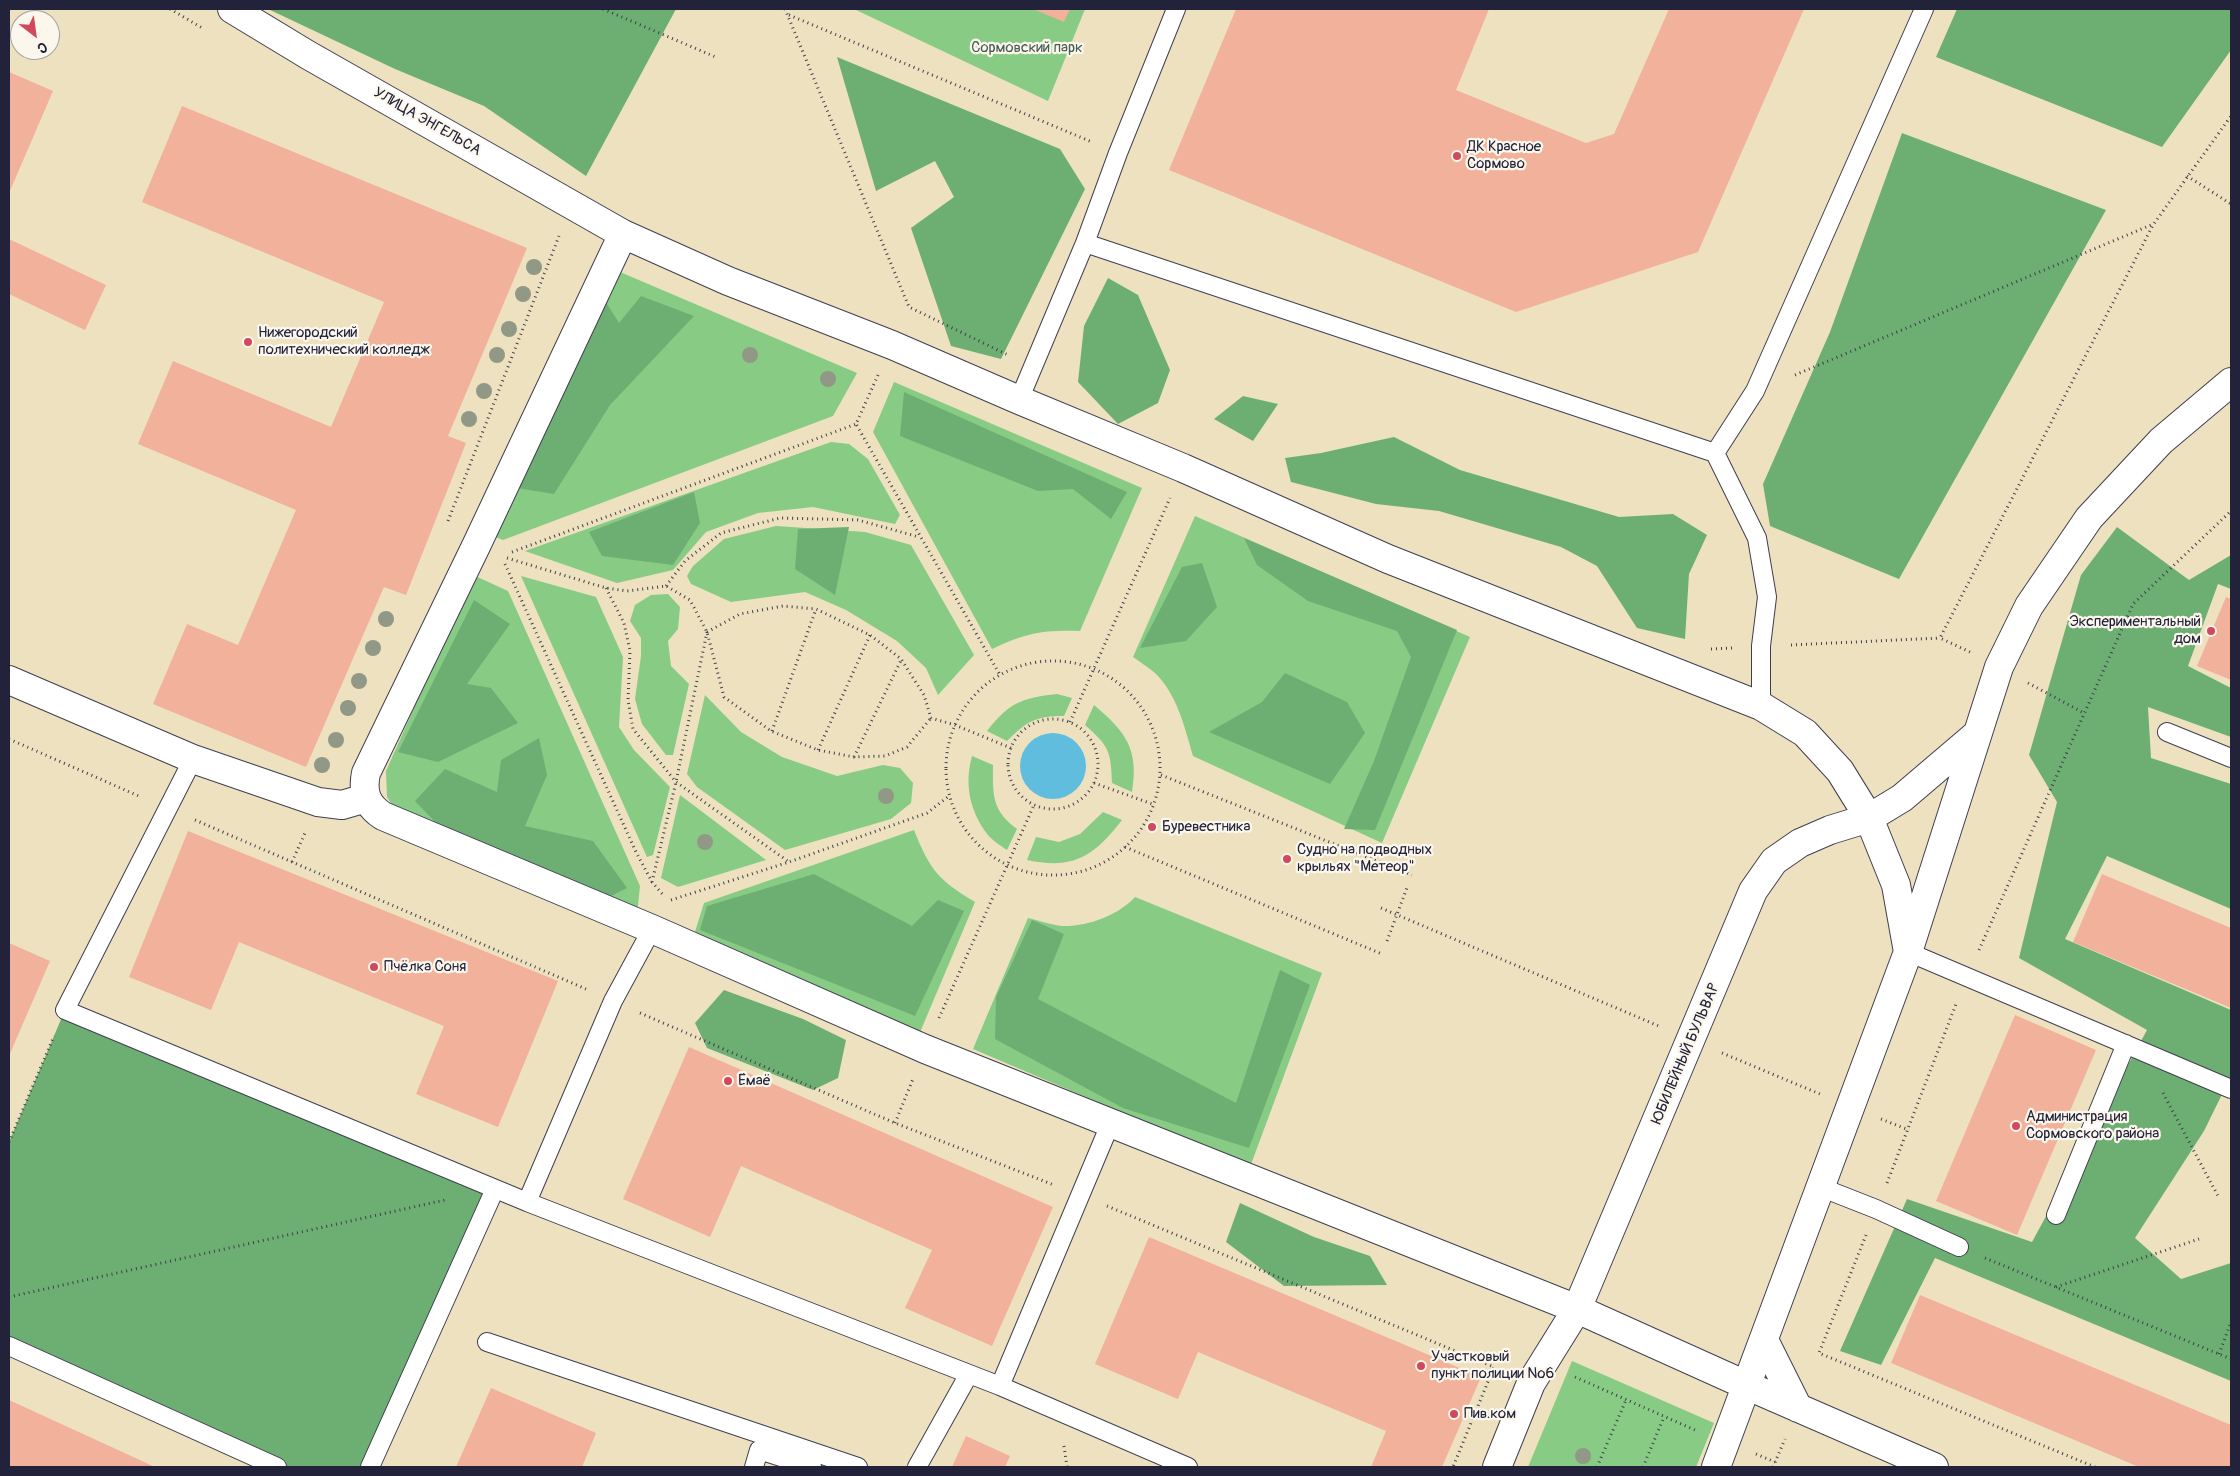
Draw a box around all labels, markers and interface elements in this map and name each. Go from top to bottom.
north arrow [10,10,60,60]
text: С [34,38,50,57]
park label: Сормовский парк [971,39,1083,57]
street label: УЛИЦА ЭНГЕЛЬСА [370,84,484,160]
place label: ДК Красное Сормово [1467,138,1541,173]
marker: ДК Красное Сормово [1451,150,1463,162]
place label: Нижегородский политехнический колледж [258,324,430,359]
marker: Нижегородский политехнический колледж [242,336,254,348]
place label: Экспериментальный дом [2069,613,2201,648]
marker: Экспериментальный дом [2205,625,2217,637]
place label: Буревестника [1162,818,1250,836]
marker: Буревестника [1146,821,1158,833]
place label: Судно на подводных крыльях "Метеор" [1297,841,1432,876]
marker: Судно на подводных крыльях "Метеор" [1281,853,1293,865]
place label: Пчёлка Соня [384,958,466,976]
marker: Пчёлка Соня [368,961,380,973]
street label: ЮБИЛЕЙНЫЙ БУЛЬВАР [1648,981,1724,1127]
place label: Ёмаё [738,1072,771,1090]
marker: Ёмаё [722,1075,734,1087]
place label: Администрация Сормовского района [2026,1108,2159,1143]
marker: Администрация Сормовского района [2010,1120,2022,1132]
place label: Участковый пункт полиции №6 [1431,1348,1554,1383]
marker: Участковый пункт полиции №6 [1415,1360,1427,1372]
place label: Пив.ком [1464,1405,1516,1423]
marker: Пив.ком [1448,1408,1460,1420]

